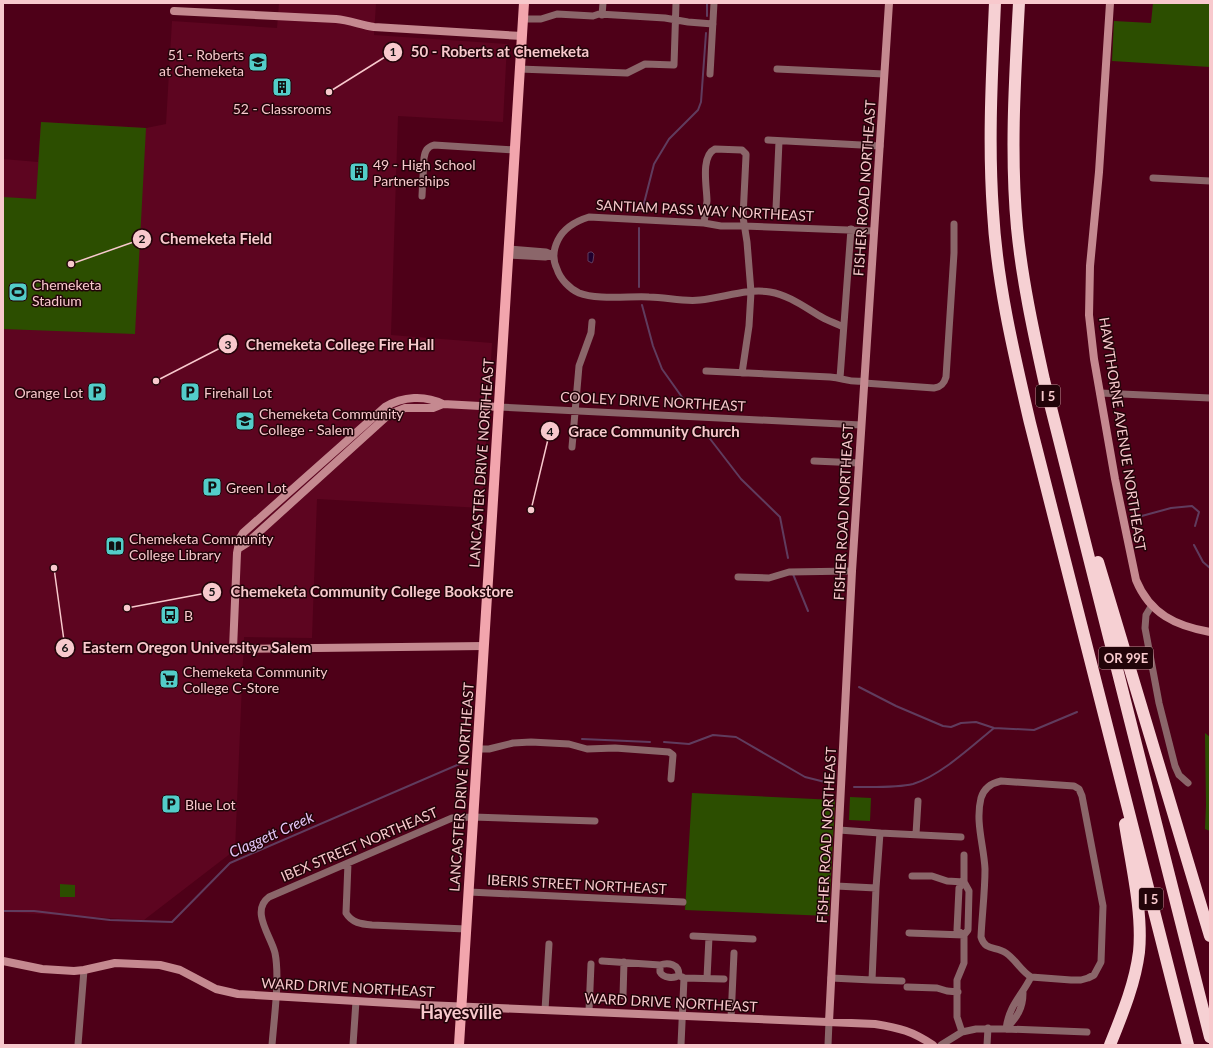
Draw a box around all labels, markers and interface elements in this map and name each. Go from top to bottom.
callout: 50 - Roberts at Chemeketa [383,38,597,65]
text: 50 - Roberts at Chemeketa [411,42,589,60]
text: 1 [390,44,397,59]
place label: 51 - Roberts at Chemeketa [159,46,244,79]
school or university icon: 51 - Roberts at Chemeketa [247,51,269,73]
building icon: 52 - Classrooms [271,76,293,98]
street label: FISHER ROAD NORTHEAST [849,99,879,277]
place label: 52 - Classrooms [233,100,331,117]
place label: 49 - High School Partnerships [373,156,475,189]
building icon: 49 - High School Partnerships [348,161,370,183]
street label: SANTIAM PASS WAY NORTHEAST [595,196,815,224]
callout: Chemeketa Field [132,225,280,252]
text: Chemeketa Field [160,229,272,247]
text: 2 [139,231,146,246]
place label: Chemeketa Stadium [32,276,102,309]
sports icon: Chemeketa Stadium [7,281,29,303]
street label: HAWTHORNE AVENUE NORTHEAST [1096,316,1150,553]
callout: Chemeketa College Fire Hall [218,331,442,358]
text: Chemeketa College Fire Hall [246,335,434,353]
text: 3 [225,337,232,352]
street label: LANCASTER DRIVE NORTHEAST [465,357,497,568]
parking icon: Orange Lot [86,381,108,403]
parking icon: Firehall Lot [179,381,201,403]
place label: Orange Lot [15,384,83,401]
place label: Firehall Lot [204,384,272,401]
road number: I 5 [1036,385,1060,407]
street label: COOLEY DRIVE NORTHEAST [560,388,747,414]
place label: Chemeketa Community College - Salem [259,405,404,438]
school or university icon: Chemeketa Community College - Salem [234,410,256,432]
callout: Grace Community Church [540,418,748,445]
text: Grace Community Church [568,422,740,440]
street label: FISHER ROAD NORTHEAST [830,423,856,601]
text: 4 [547,424,554,439]
parking icon: Green Lot [201,476,223,498]
place label: Green Lot [226,479,287,496]
place label: Chemeketa Community College Library [129,530,274,563]
library icon: Chemeketa Community College Library [104,535,126,557]
callout: Chemeketa Community College Bookstore [202,578,521,605]
text: Chemeketa Community College Bookstore [231,582,513,600]
text: 5 [209,584,216,599]
bus stop icon: B [159,604,181,626]
place label: B [184,607,193,624]
callout: Eastern Oregon University - Salem [55,634,320,661]
text: Eastern Oregon University - Salem [83,638,311,656]
text: 6 [62,640,69,655]
road number: OR 99E [1099,647,1153,669]
place label: Chemeketa Community College C-Store [183,663,328,696]
supermarket icon: Chemeketa Community College C-Store [158,668,180,690]
street label: LANCASTER DRIVE NORTHEAST [445,681,477,892]
street label: FISHER ROAD NORTHEAST [813,746,839,924]
parking icon: Blue Lot [160,793,182,815]
place label: Blue Lot [185,796,236,813]
street label: IBEX STREET NORTHEAST [278,803,441,885]
water label: Claggett Creek [226,807,317,861]
street label: IBERIS STREET NORTHEAST [487,871,668,897]
road number: I 5 [1139,888,1163,910]
street label: WARD DRIVE NORTHEAST [261,974,436,1000]
street label: WARD DRIVE NORTHEAST [584,989,759,1015]
district label: Hayesville [420,1001,502,1023]

